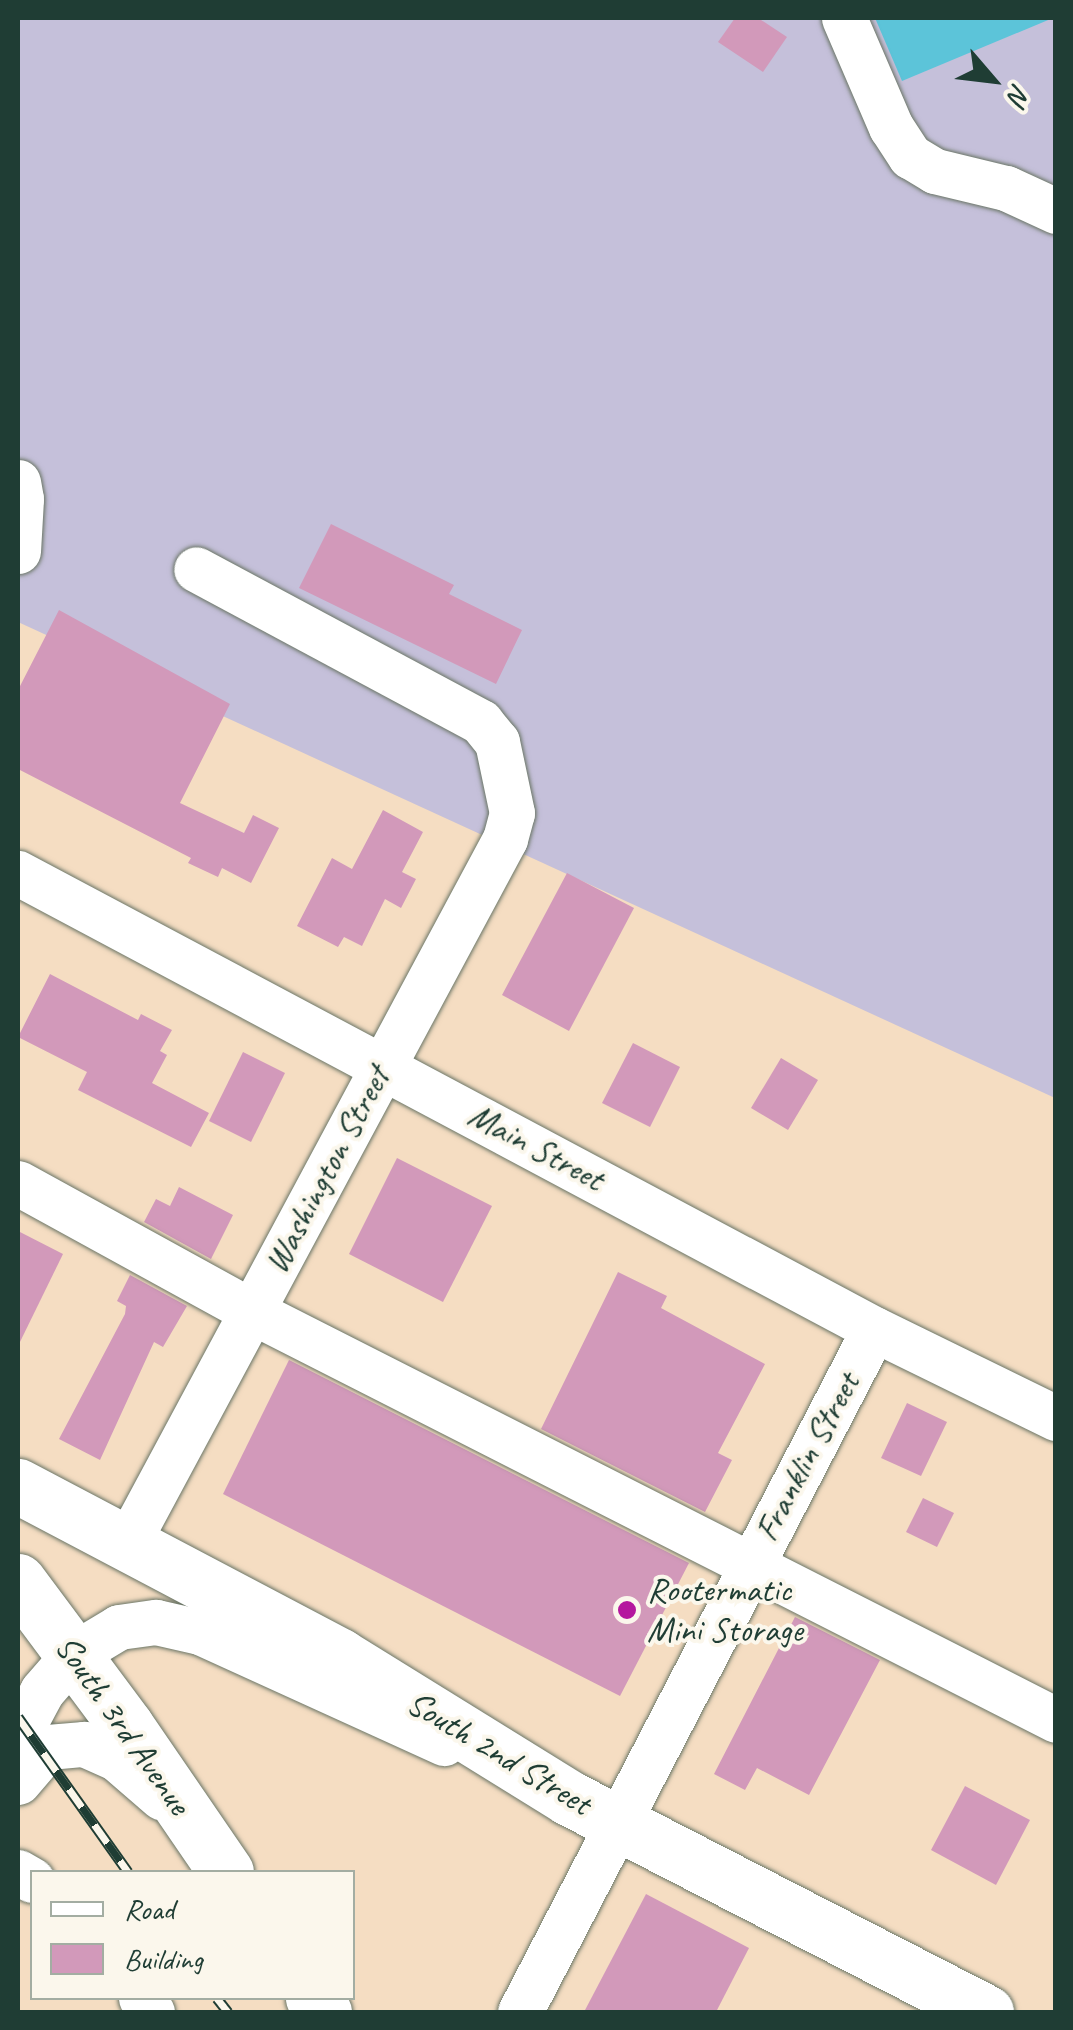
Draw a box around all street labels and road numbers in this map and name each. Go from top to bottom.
street label: Washington Street [255,1060,399,1280]
street label: Main Street [461,1094,611,1200]
street label: Franklin Street [745,1366,869,1548]
street label: South 3rd Avenue [46,1627,200,1823]
street label: South 2nd Street [399,1681,599,1825]

